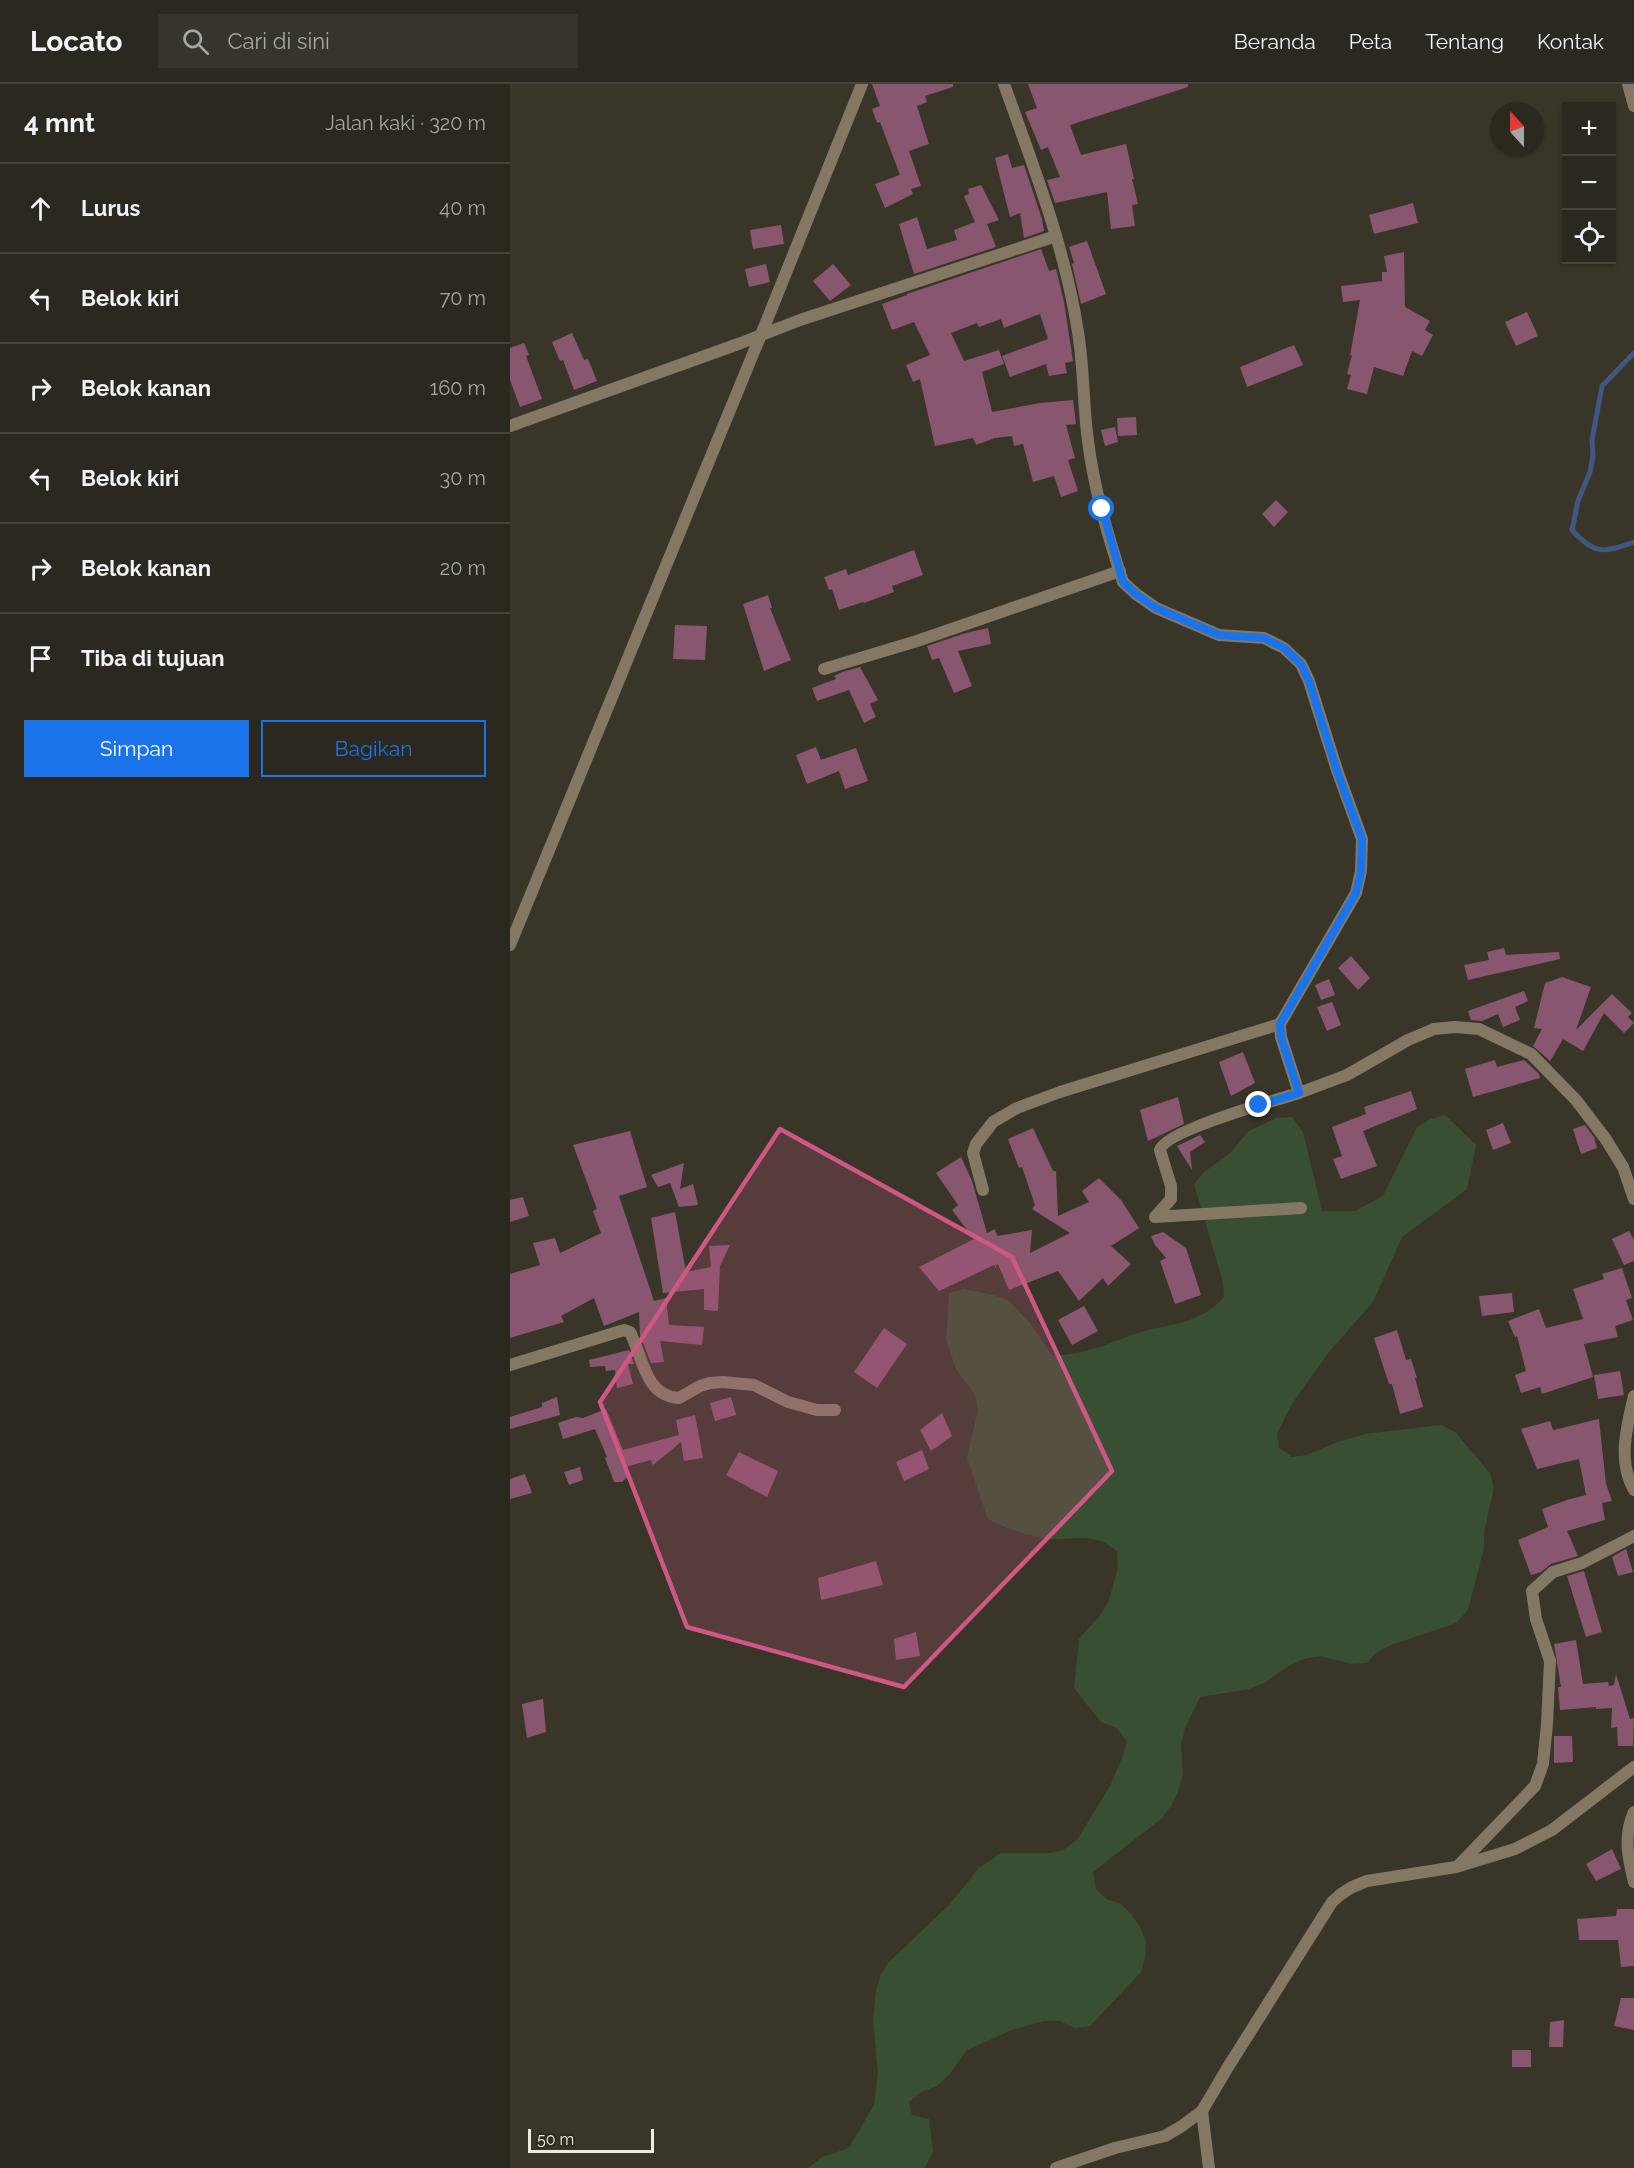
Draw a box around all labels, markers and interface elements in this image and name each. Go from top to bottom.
search box [158,14,578,68]
text: Locato [30,25,122,58]
icon: search [179,25,212,58]
text: Cari di sini [227,28,330,54]
text: Beranda [1234,29,1316,54]
text: Peta [1349,29,1392,54]
text: Tentang [1425,29,1504,54]
text: Kontak [1537,29,1604,54]
north arrow [1490,102,1544,156]
map controls [1562,102,1616,264]
button: + [1562,102,1616,156]
text: 4 mnt [24,108,95,138]
text: Jalan kaki · 320 m [325,111,486,135]
button: − [1562,156,1616,210]
icon: ahead [24,192,57,225]
text: Lurus [81,195,140,221]
text: 40 m [439,196,486,220]
button: locate [1562,210,1616,264]
icon: left [24,282,57,315]
text: Belok kiri [81,285,179,311]
text: 70 m [440,286,486,310]
icon: right [24,372,57,405]
text: Belok kanan [81,375,211,401]
text: 160 m [430,376,486,400]
icon: left [24,462,57,495]
text: Belok kiri [81,465,179,491]
text: 30 m [440,466,486,490]
route start [1088,495,1114,521]
icon: right [24,552,57,585]
text: Belok kanan [81,555,211,581]
text: 20 m [440,556,486,580]
icon: arrive [24,642,57,675]
text: Tiba di tujuan [81,645,224,671]
button: Simpan [24,720,249,777]
button: Bagikan [261,720,486,777]
route end [1245,1091,1271,1117]
scale bar [528,2126,654,2154]
text: 50 m [537,2130,574,2149]

